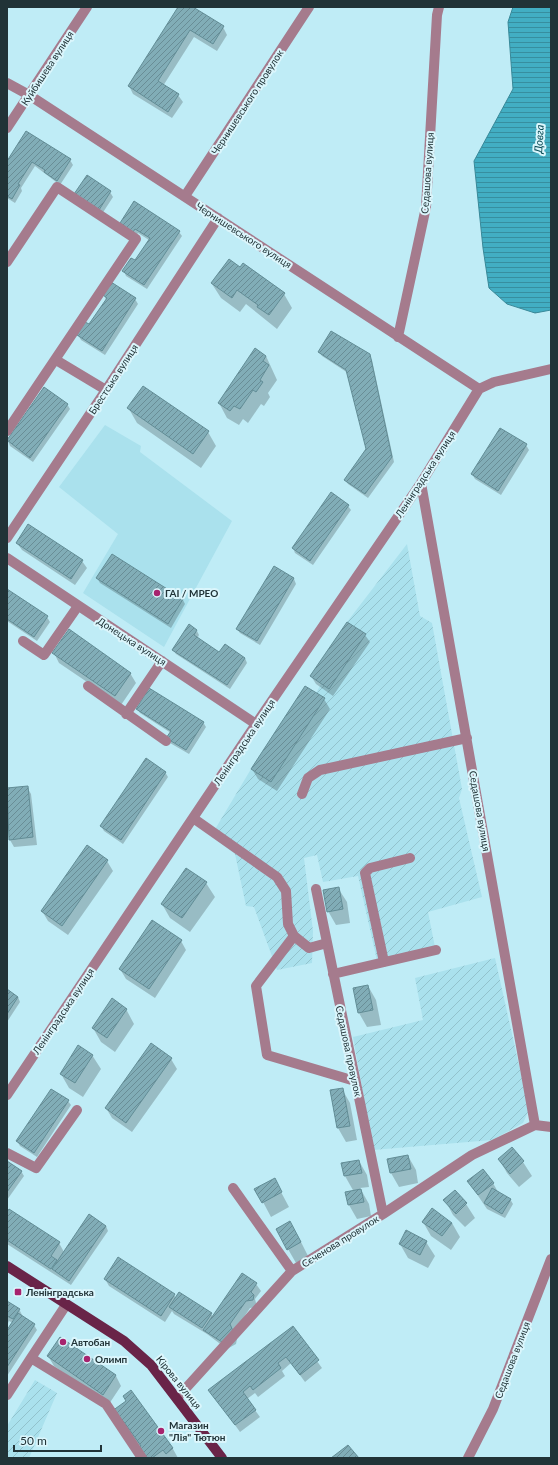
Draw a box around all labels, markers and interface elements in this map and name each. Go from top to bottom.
street label: Куйбишева вулиця [18,28,76,108]
street label: Чернишевського провулок [209,47,286,157]
water label: Довга [531,124,546,155]
street label: Седашова вулиця [418,132,436,214]
street label: Чернишевського вулиця [194,200,294,270]
street label: Брестська вулиця [86,342,140,416]
street label: Ленінградська вулиця [392,428,458,521]
place label: ГАІ / МРЕО [165,587,218,599]
marker: ГАІ / МРЕО [152,588,162,598]
street label: Донецька вулиця [95,614,169,668]
street label: Ленінградська вулиця [210,697,277,788]
street label: Седашова вулиця [467,770,493,852]
street label: Ленінградська вулиця [29,966,96,1057]
street label: Седашова провулок [334,1005,365,1098]
street label: Сєченова провулок [299,1212,382,1270]
place label: Ленінградська [25,1286,94,1298]
marker: Ленінградська [13,1287,23,1297]
street label: Седашова вулиця [492,1320,532,1400]
place label: Автобан [70,1336,111,1348]
marker: Автобан [58,1337,68,1347]
place label: Олимп [95,1353,128,1365]
street label: Кірова вулиця [154,1353,204,1411]
marker: Олимп [82,1354,92,1364]
place label: Магазин "Лія" Тютюн [169,1419,226,1443]
marker: Магазин "Лія" Тютюн [156,1426,166,1436]
scale bar [14,1427,101,1453]
text: 50 m [20,1433,47,1448]

